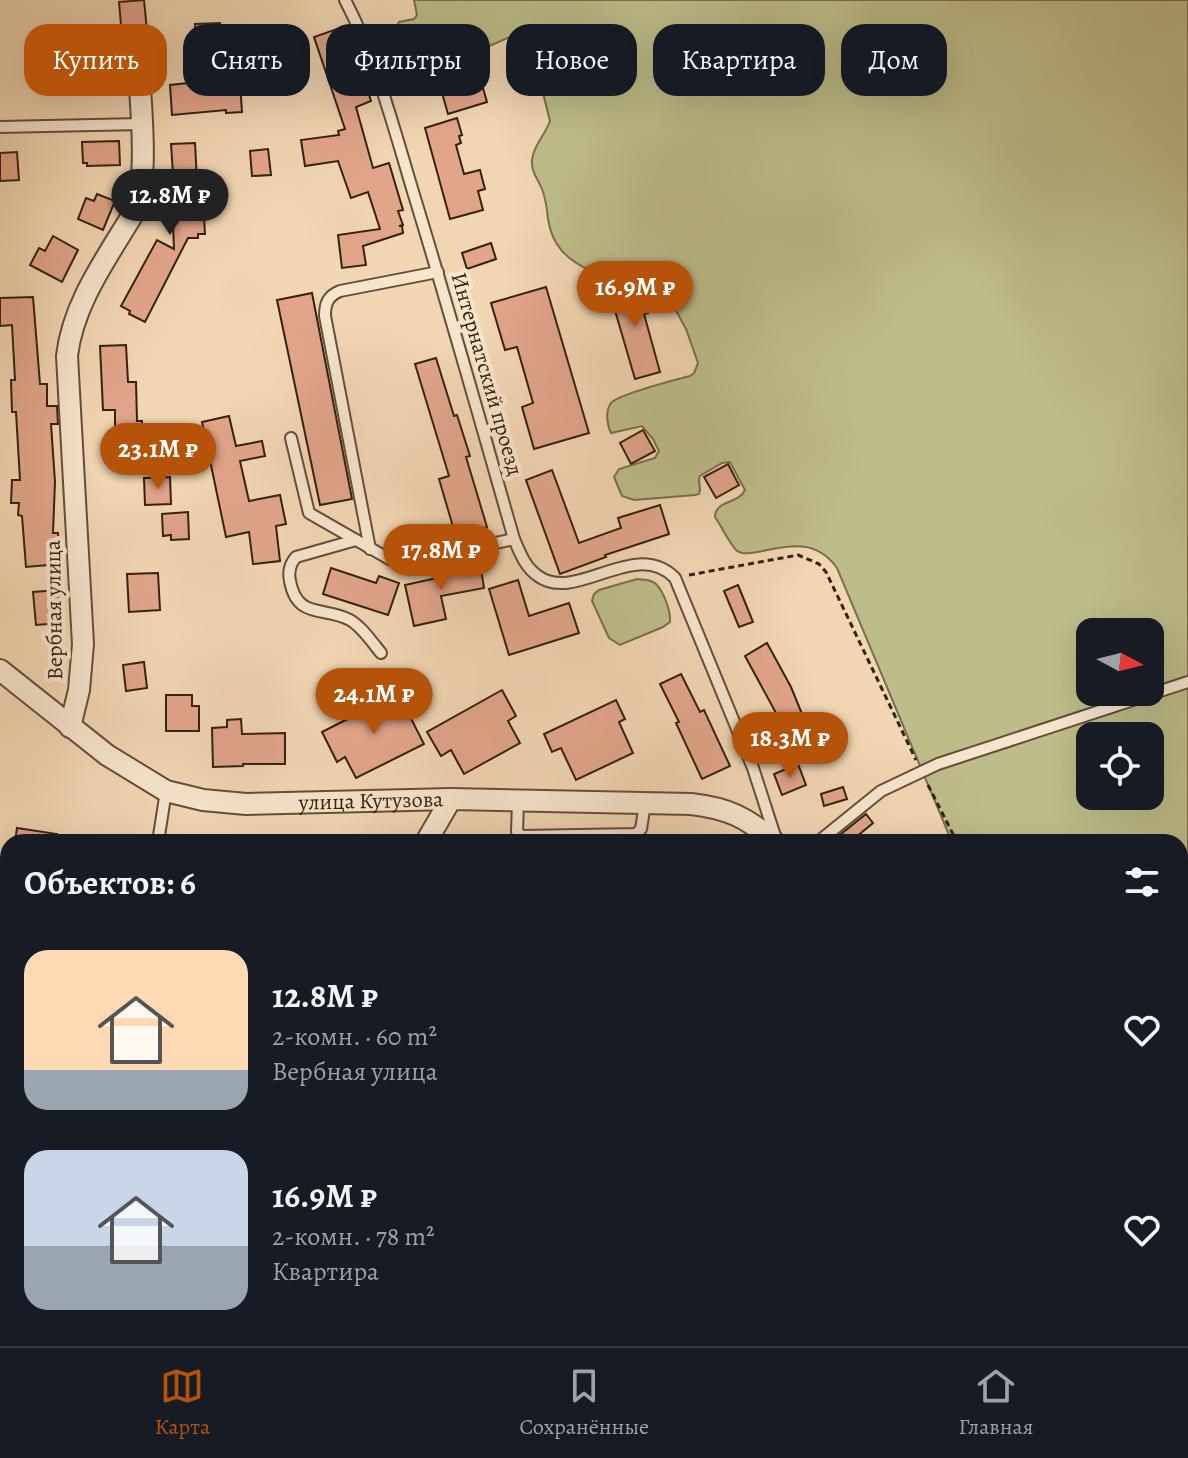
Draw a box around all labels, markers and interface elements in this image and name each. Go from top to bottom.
chip: Купить [24,24,167,96]
chip: Снять [183,24,310,96]
chip: Фильтры [326,24,490,96]
chip: Новое [506,24,637,96]
chip: Квартира [653,24,825,96]
chip: Дом [841,24,947,96]
pin: 12.8M ₽ [96,169,244,237]
text: 12.8M ₽ [129,177,211,212]
pin: 16.9M ₽ [561,261,709,329]
street label: Интернатский проезд [444,269,530,479]
text: 16.9M ₽ [595,269,675,304]
pin: 23.1M ₽ [84,423,232,491]
text: 23.1M ₽ [118,431,198,466]
pin: 17.8M ₽ [367,524,515,592]
text: 17.8M ₽ [401,532,481,567]
street label: Вербная улица [38,539,70,680]
north arrow [1076,618,1164,706]
map controls [1076,618,1164,810]
pin: 24.1M ₽ [300,668,448,736]
text: 24.1M ₽ [334,676,414,711]
pin: 18.3M ₽ [716,712,864,780]
text: 18.3M ₽ [750,720,830,755]
button: locate [1076,722,1164,810]
street label: улица Кутузова [297,784,445,818]
text: Объектов: 6 [24,859,196,906]
icon: filters [1120,860,1164,904]
text: 12.8M ₽ [272,972,378,1019]
icon: home [88,982,184,1078]
icon: heart [1120,1008,1164,1052]
text: 2-комн. · 60 m² [272,1019,437,1054]
text: Вербная улица [272,1054,438,1089]
text: 16.9M ₽ [272,1172,377,1219]
icon: home [88,1182,184,1278]
icon: heart [1120,1208,1164,1252]
text: 2-комн. · 78 m² [272,1219,435,1254]
text: Квартира [272,1254,379,1289]
tab: Карта [155,1364,210,1442]
tab: Сохранённые [519,1364,649,1442]
tab: Главная [958,1364,1033,1442]

